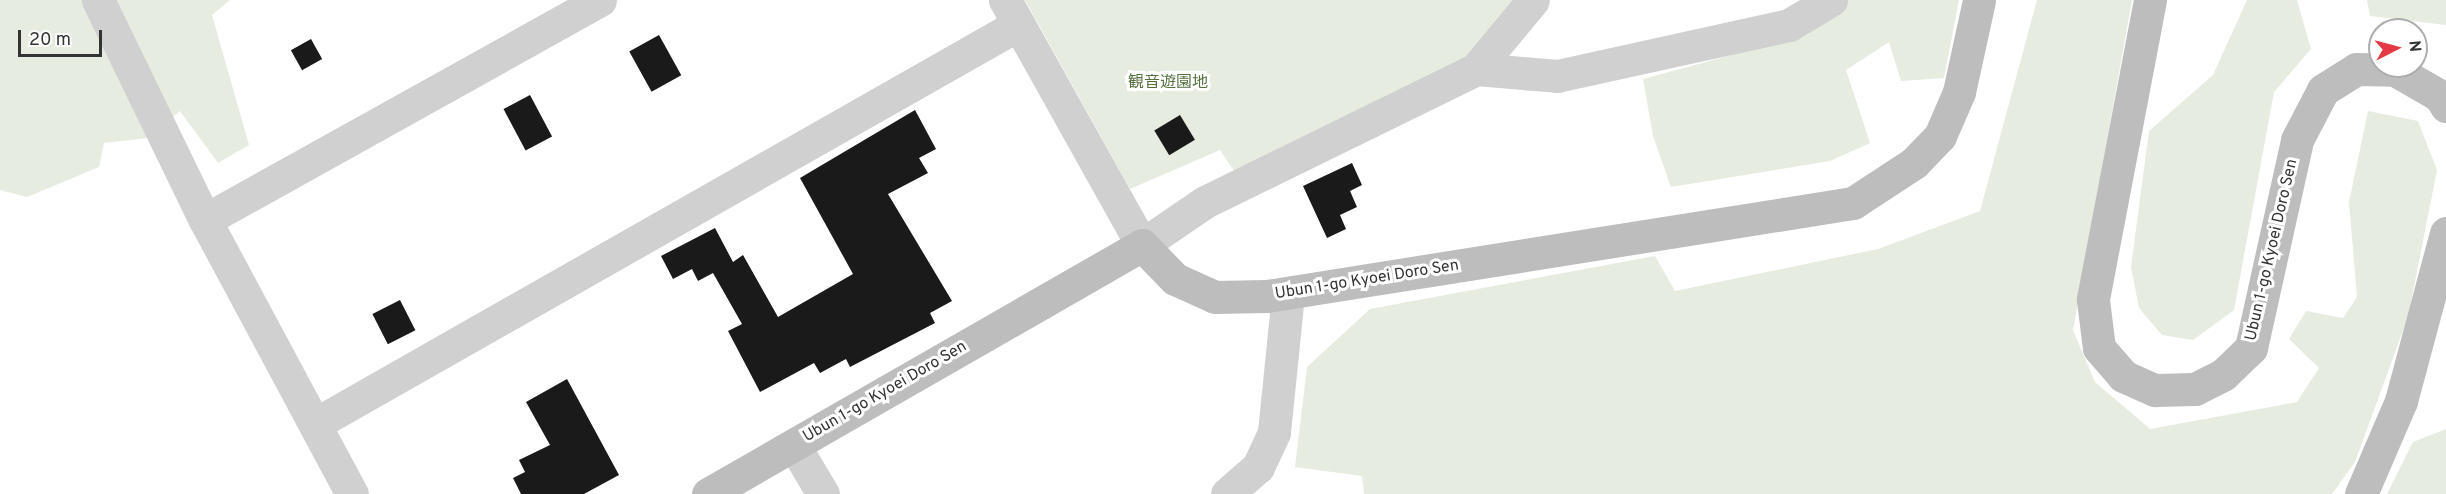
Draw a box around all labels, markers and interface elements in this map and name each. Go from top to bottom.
scale bar [21,18,105,56]
north arrow [2368,18,2428,78]
text: 20 m [29,29,71,52]
text: N [2403,40,2424,53]
park label: 観音遊園地 [1128,73,1208,93]
street label: Ubun 1-go Kyoei Doro Sen [2242,157,2302,343]
street label: Ubun 1-go Kyoei Doro Sen [1274,256,1460,304]
street label: Ubun 1-go Kyoei Doro Sen [800,337,970,447]

